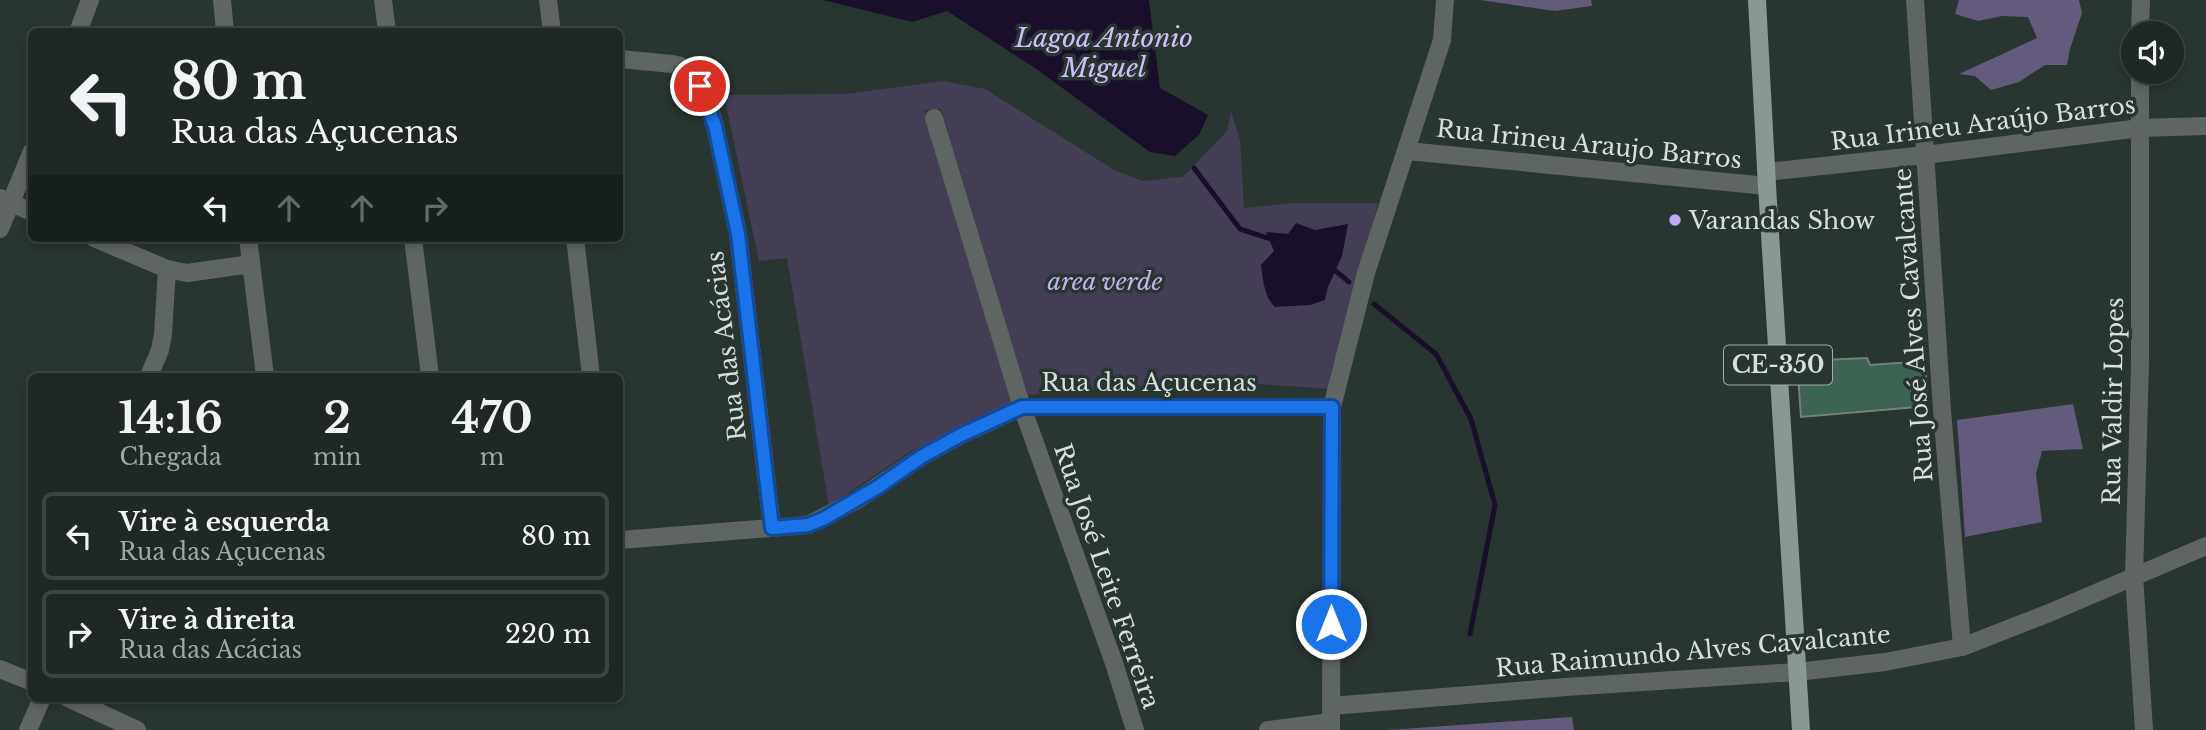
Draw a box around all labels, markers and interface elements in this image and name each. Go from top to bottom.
map controls [2121,21,2184,84]
button: sound [2121,21,2184,84]
water label: Lagoa Antonio Miguel [1014,22,1193,84]
text: 80 m [171,51,306,112]
icon: left [56,56,147,147]
pin [670,56,730,116]
icon: arrive [681,67,719,105]
street label: Rua Irineu Araújo Barros [1829,90,2137,156]
text: Rua das Açucenas [171,112,459,152]
street label: Rua Irineu Araujo Barros [1435,114,1743,174]
street label: Rua José Alves Cavalcante [1888,167,1938,483]
icon: left [197,189,235,227]
icon: ahead [270,189,308,227]
icon: ahead [343,189,381,227]
icon: right [416,189,454,227]
place label: Varandas Show [1688,206,1876,235]
marker: Varandas Show [1667,212,1683,228]
street label: Rua das Acácias [700,250,752,442]
park label: area verde [1047,267,1163,296]
street label: Rua Valdir Lopes [2097,297,2129,505]
road number: CE-350 [1724,346,1832,384]
street label: Rua das Açucenas [1041,368,1257,397]
text: 14:16 [118,392,223,444]
text: 2 [324,392,351,444]
text: 470 [452,392,533,444]
street label: Rua José Leite Ferreira [1048,440,1166,713]
text: Chegada [119,443,222,471]
text: min [313,443,361,471]
text: m [480,443,505,471]
text: Vire à esquerda [119,506,330,538]
icon: left [60,517,98,555]
text: 80 m [521,520,591,552]
text: Rua das Açucenas [119,538,326,566]
position arrow [1294,587,1368,661]
text: Vire à direita [119,604,295,636]
icon: right [60,615,98,653]
text: 220 m [505,618,591,650]
street label: Rua Raimundo Alves Cavalcante [1494,619,1892,683]
text: Rua das Acácias [119,636,302,664]

